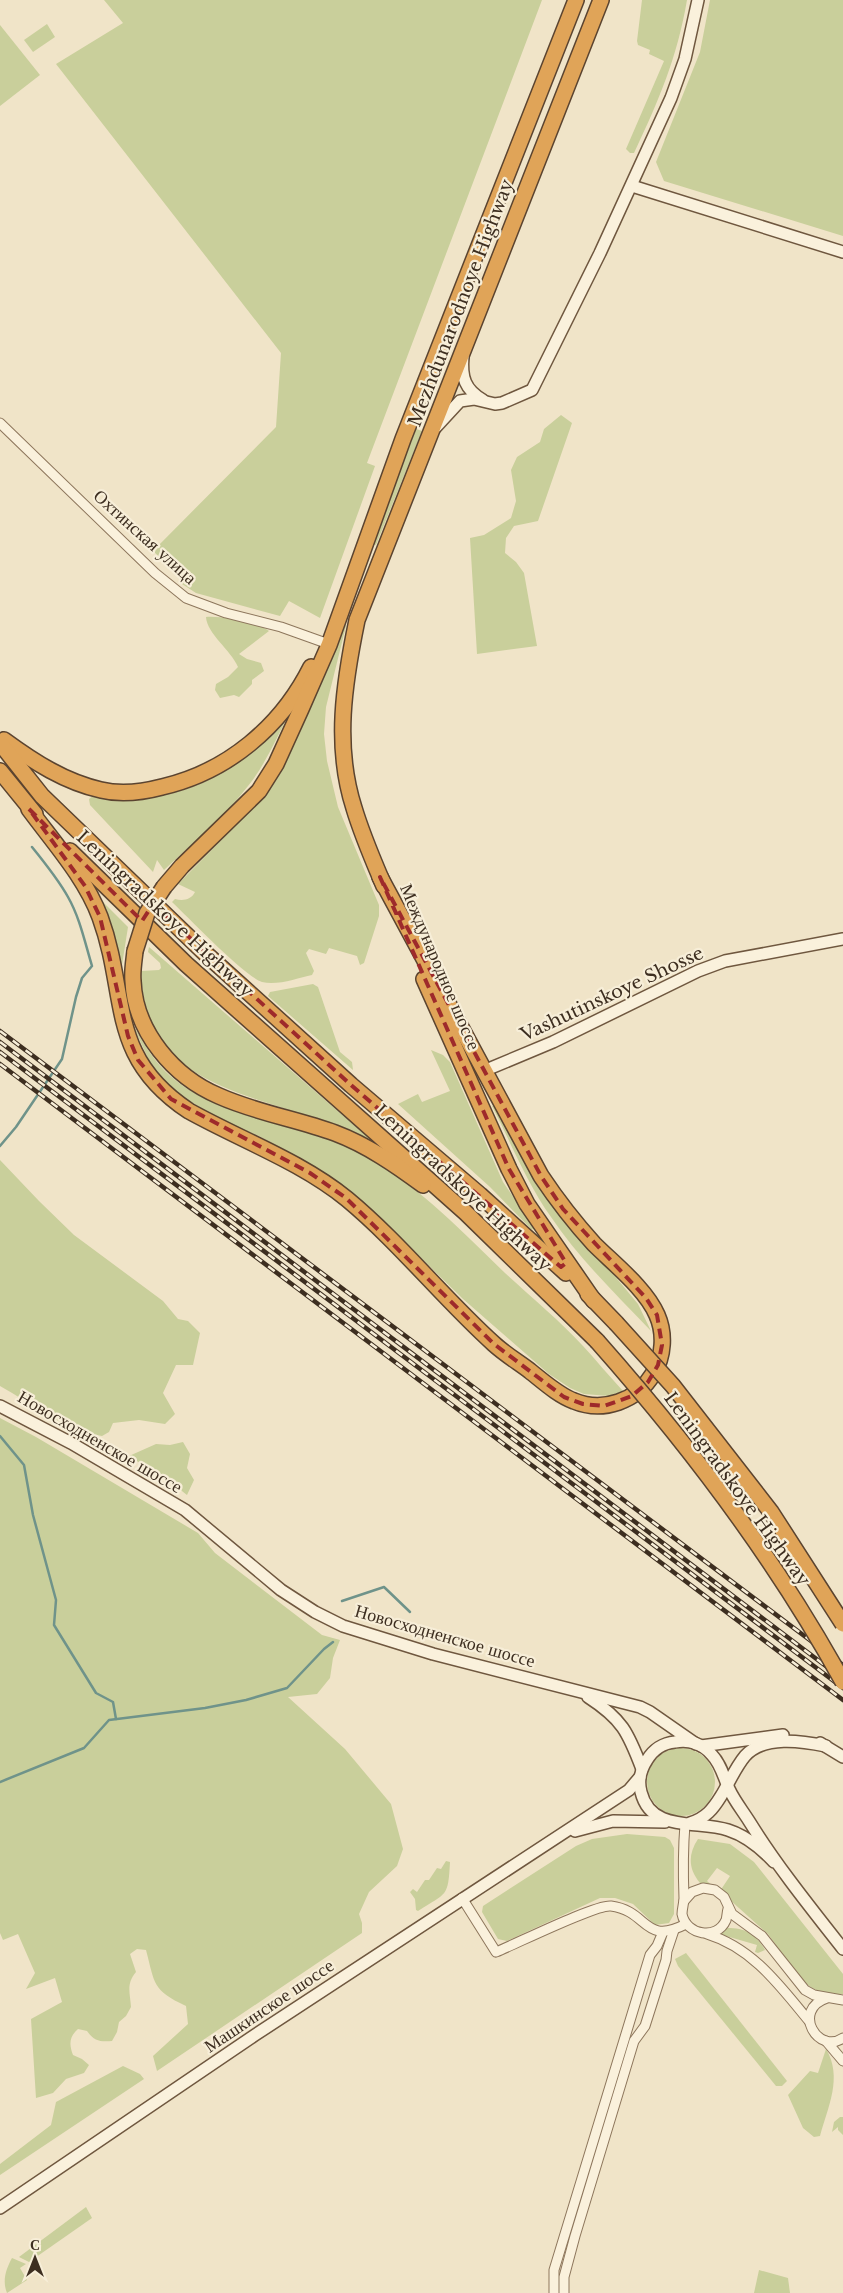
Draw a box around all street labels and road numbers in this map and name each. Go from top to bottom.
street label: Mezhdunarodnoye Highway [404,176,519,430]
street label: Охтинская улица [89,485,201,589]
street label: Leningradskoye Highway [72,826,259,1002]
street label: Международное шоссе [395,881,485,1053]
street label: Vashutinskoye Shosse [516,942,707,1047]
street label: Leningradskoye Highway [370,1100,557,1276]
street label: Новосходненское шоссе [14,1386,186,1498]
street label: Leningradskoye Highway [659,1388,815,1591]
street label: Новосходненское шоссе [352,1600,538,1672]
street label: Машкинское шоссе [200,1955,338,2057]

